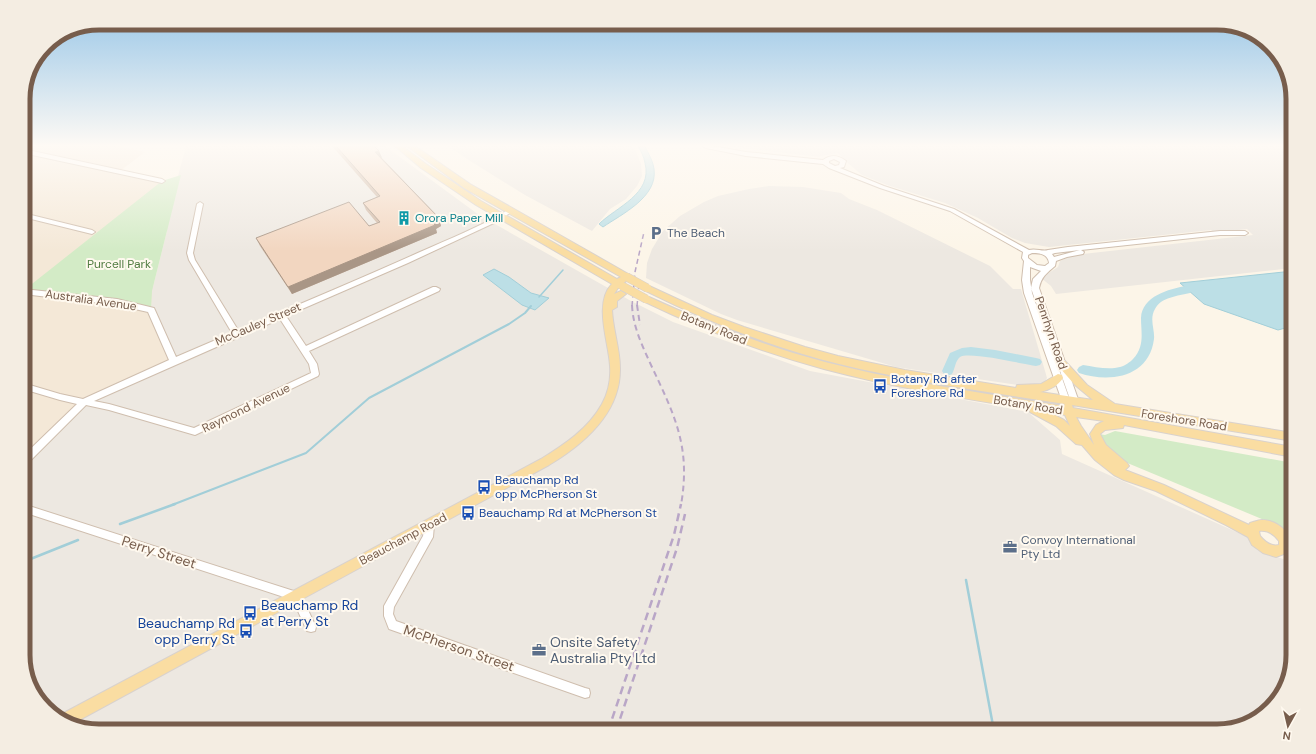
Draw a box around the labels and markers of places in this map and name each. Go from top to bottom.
building icon: Orora Paper Mill [396,210,412,226]
place label: Orora Paper Mill [415,210,503,226]
parking icon: The Beach [648,225,664,241]
place label: The Beach [667,225,725,241]
place label: Botany Rd after Foreshore Rd [891,371,977,401]
bus stop icon: Botany Rd after Foreshore Rd [872,378,888,394]
place label: Beauchamp Rd opp McPherson St [495,472,598,502]
bus stop icon: Beauchamp Rd opp McPherson St [476,479,492,495]
bus stop icon: Beauchamp Rd at McPherson St [460,505,476,521]
place label: Beauchamp Rd at McPherson St [479,505,657,521]
place label: Convoy International Pty Ltd [1021,532,1136,562]
office icon: Convoy International Pty Ltd [1002,539,1018,555]
place label: Beauchamp Rd at Perry St [261,596,358,630]
bus stop icon: Beauchamp Rd at Perry St [242,605,258,621]
place label: Beauchamp Rd opp Perry St [138,614,235,648]
bus stop icon: Beauchamp Rd opp Perry St [238,623,254,639]
place label: Onsite Safety Australia Pty Ltd [550,633,656,667]
office icon: Onsite Safety Australia Pty Ltd [531,642,547,658]

